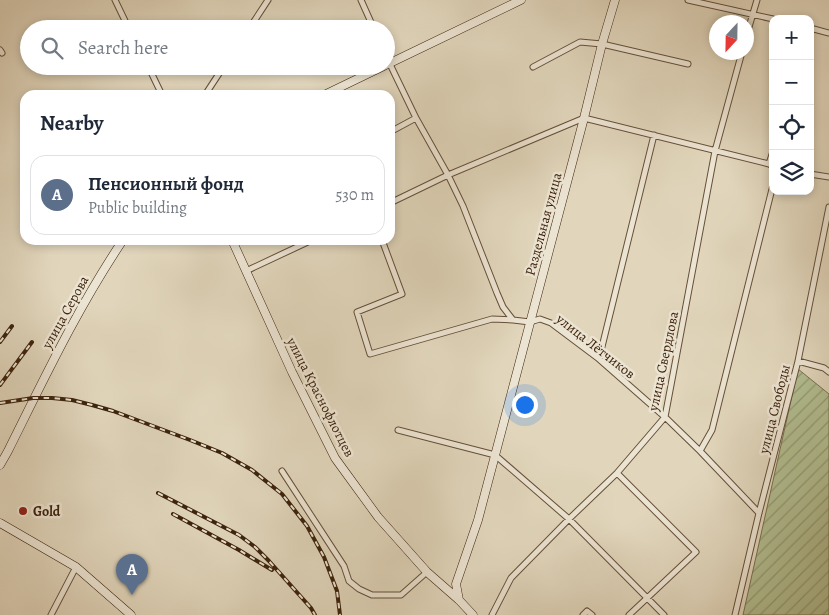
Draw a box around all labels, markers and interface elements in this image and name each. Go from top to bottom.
north arrow [709,15,754,60]
map controls [769,15,814,195]
button: + [769,15,814,60]
search box [20,20,395,75]
icon: search [38,34,66,62]
text: Search here [78,35,168,61]
button: − [769,60,814,105]
button: locate [769,105,814,150]
text: Nearby [40,109,103,137]
button: layers [769,150,814,195]
street label: Раздельная улица [521,170,567,278]
text: Пенсионный фонд [88,171,244,197]
text: A [52,184,62,206]
text: 530 m [335,184,374,206]
text: Public building [88,197,187,219]
street label: улица Серова [37,272,94,353]
street label: улица Лётчиков [551,309,639,384]
street label: улица Свердлова [643,309,683,414]
street label: улица Краснофлотцев [282,333,359,461]
street label: улица Свободы [754,362,795,457]
your location [512,392,538,418]
place label: Gold [33,502,61,521]
marker: Gold [17,505,29,517]
pin: A [116,554,148,595]

